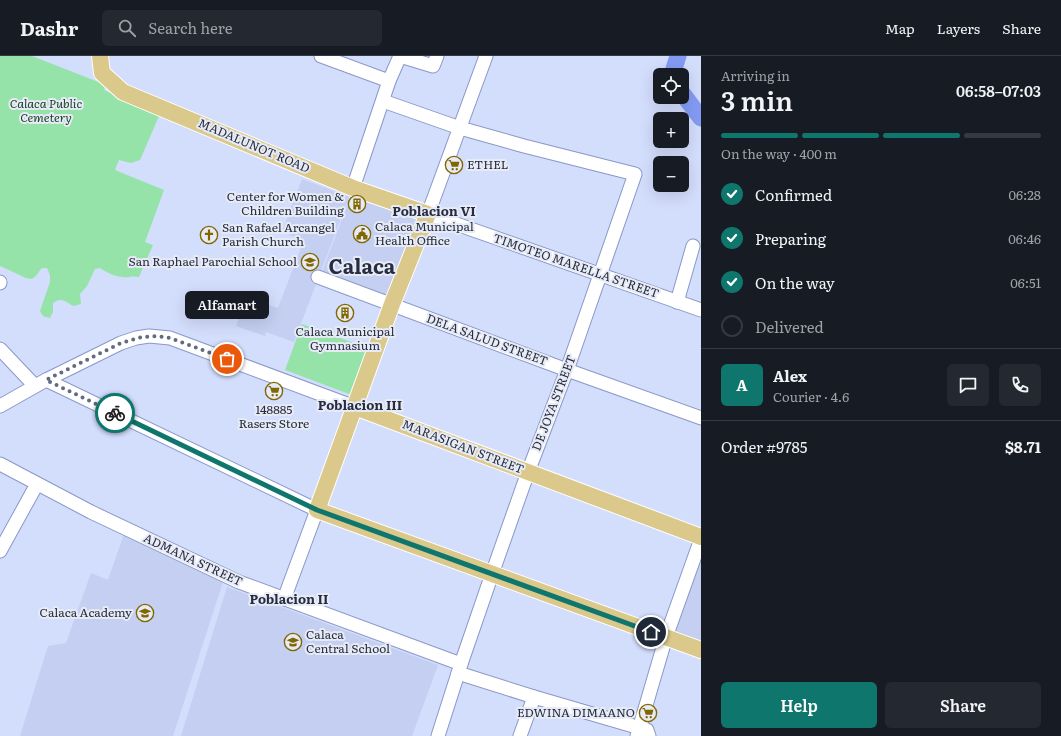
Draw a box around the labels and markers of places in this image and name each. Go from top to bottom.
supermarket icon: ETHEL [444,155,464,175]
place label: ETHEL [467,155,509,173]
place label: Center for Women & Children Building [227,187,344,219]
building icon: Center for Women & Children Building [347,194,367,214]
place label: Calaca Municipal Health Office [375,217,474,249]
place label: San Rafael Arcangel Parish Church [222,218,335,250]
public building icon: Calaca Municipal Health Office [352,224,372,244]
church icon: San Rafael Arcangel Parish Church [199,225,219,245]
place label: San Raphael Parochial School [129,252,297,270]
school or university icon: San Raphael Parochial School [300,252,320,272]
callout: Alfamart [185,291,269,319]
building icon: Calaca Municipal Gymnasium [335,303,355,323]
place label: Calaca Municipal Gymnasium [296,322,394,354]
pin [210,342,244,376]
supermarket icon: 148885 Rasers Store [264,381,284,401]
place label: 148885 Rasers Store [239,400,309,432]
place label: Calaca Academy [40,603,132,621]
school or university icon: Calaca Academy [135,603,155,623]
pin [634,615,668,649]
place label: Calaca Central School [306,625,390,657]
school or university icon: Calaca Central School [283,632,303,652]
place label: EDWINA DIMAANO [517,703,635,721]
supermarket icon: EDWINA DIMAANO [638,703,658,723]

